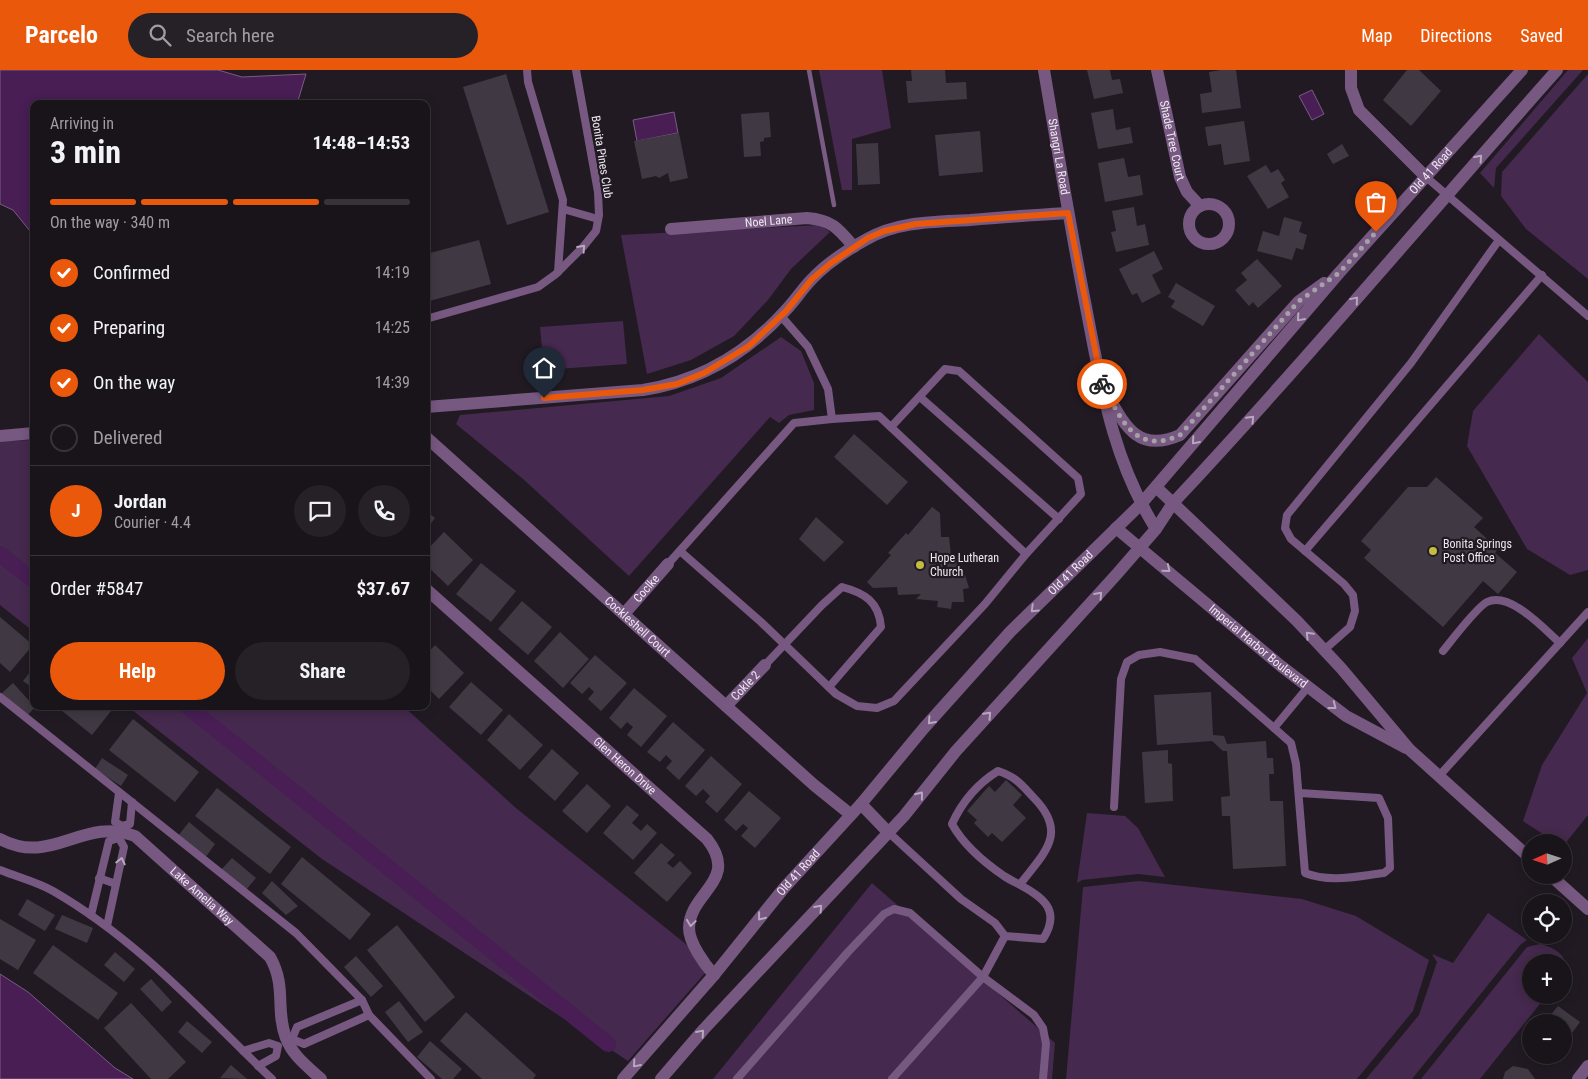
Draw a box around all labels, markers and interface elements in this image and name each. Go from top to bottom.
search box [128,13,478,58]
text: Parcelo [25,21,98,49]
icon: search [146,21,174,49]
text: Search here [186,24,274,47]
text: Map [1361,25,1392,46]
text: Directions [1420,25,1492,46]
text: Saved [1520,25,1563,46]
street label: Shade Tree Court [1157,99,1188,183]
text: Arriving in [50,114,114,133]
street label: Bonita Pines Club [589,115,615,199]
street label: Shangri La Road [1045,118,1072,196]
text: 14:48–14:53 [312,131,410,154]
text: 3 min [50,133,121,171]
street label: Old 41 Road [1406,145,1455,197]
one-way arrow [1473,155,1482,164]
pin [1355,181,1397,232]
icon: bag [1362,188,1390,216]
street label: Noel Lane [744,212,793,230]
text: On the way · 340 m [50,213,170,232]
one-way arrow [576,245,585,254]
icon: check [50,259,78,287]
text: Confirmed [93,261,170,284]
text: 14:19 [375,263,410,282]
one-way arrow [1349,297,1357,306]
one-way arrow [1297,312,1306,321]
icon: check [50,314,78,342]
text: Preparing [93,316,165,339]
text: 14:25 [375,318,410,337]
pin [523,347,565,398]
icon: home [530,354,558,382]
courier [1077,359,1127,409]
icon: check [50,369,78,397]
icon: bike [1088,370,1116,398]
text: On the way [93,371,175,394]
text: 14:39 [375,373,410,392]
one-way arrow [1245,415,1254,424]
text: Delivered [93,426,162,449]
one-way arrow [1192,436,1201,445]
button: chat [294,485,346,537]
button: phone [358,485,410,537]
text: Jordan [114,490,167,513]
text: J [71,499,81,522]
text: Courier · 4.4 [114,513,191,532]
place label: Bonita Springs Post Office [1443,537,1512,565]
marker: Bonita Springs Post Office [1427,545,1439,557]
street label: Old 41 Road [1045,548,1096,598]
place label: Hope Lutheran Church [930,551,999,579]
marker: Hope Lutheran Church [914,559,926,571]
one-way arrow [1162,564,1171,573]
street label: Coclke [631,572,663,605]
text: Order #5847 [50,577,143,600]
text: $37.67 [356,577,410,600]
one-way arrow [1093,592,1102,601]
street label: Cockleshell Court [602,594,674,660]
street label: Imperial Harbor Boulevard [1206,602,1310,691]
one-way arrow [1031,603,1040,612]
one-way arrow [1306,631,1315,640]
button: Help [50,642,225,700]
button: Share [235,642,410,700]
street label: Cokle 2 [728,668,763,703]
one-way arrow [1327,701,1336,709]
one-way arrow [983,711,992,720]
one-way arrow [928,715,937,724]
street label: Glen Heron Drive [590,734,659,798]
one-way arrow [914,792,923,801]
north arrow [1522,834,1572,884]
map controls [1522,834,1572,1064]
street label: Old 41 Road [774,846,823,898]
one-way arrow [115,857,126,866]
street label: Lake Amelia Way [167,864,237,928]
button: locate [1522,894,1572,944]
one-way arrow [813,904,822,913]
one-way arrow [758,911,766,920]
one-way arrow [686,920,697,928]
button: + [1522,954,1572,1004]
button: − [1522,1014,1572,1064]
one-way arrow [695,1030,703,1039]
one-way arrow [634,1058,642,1067]

